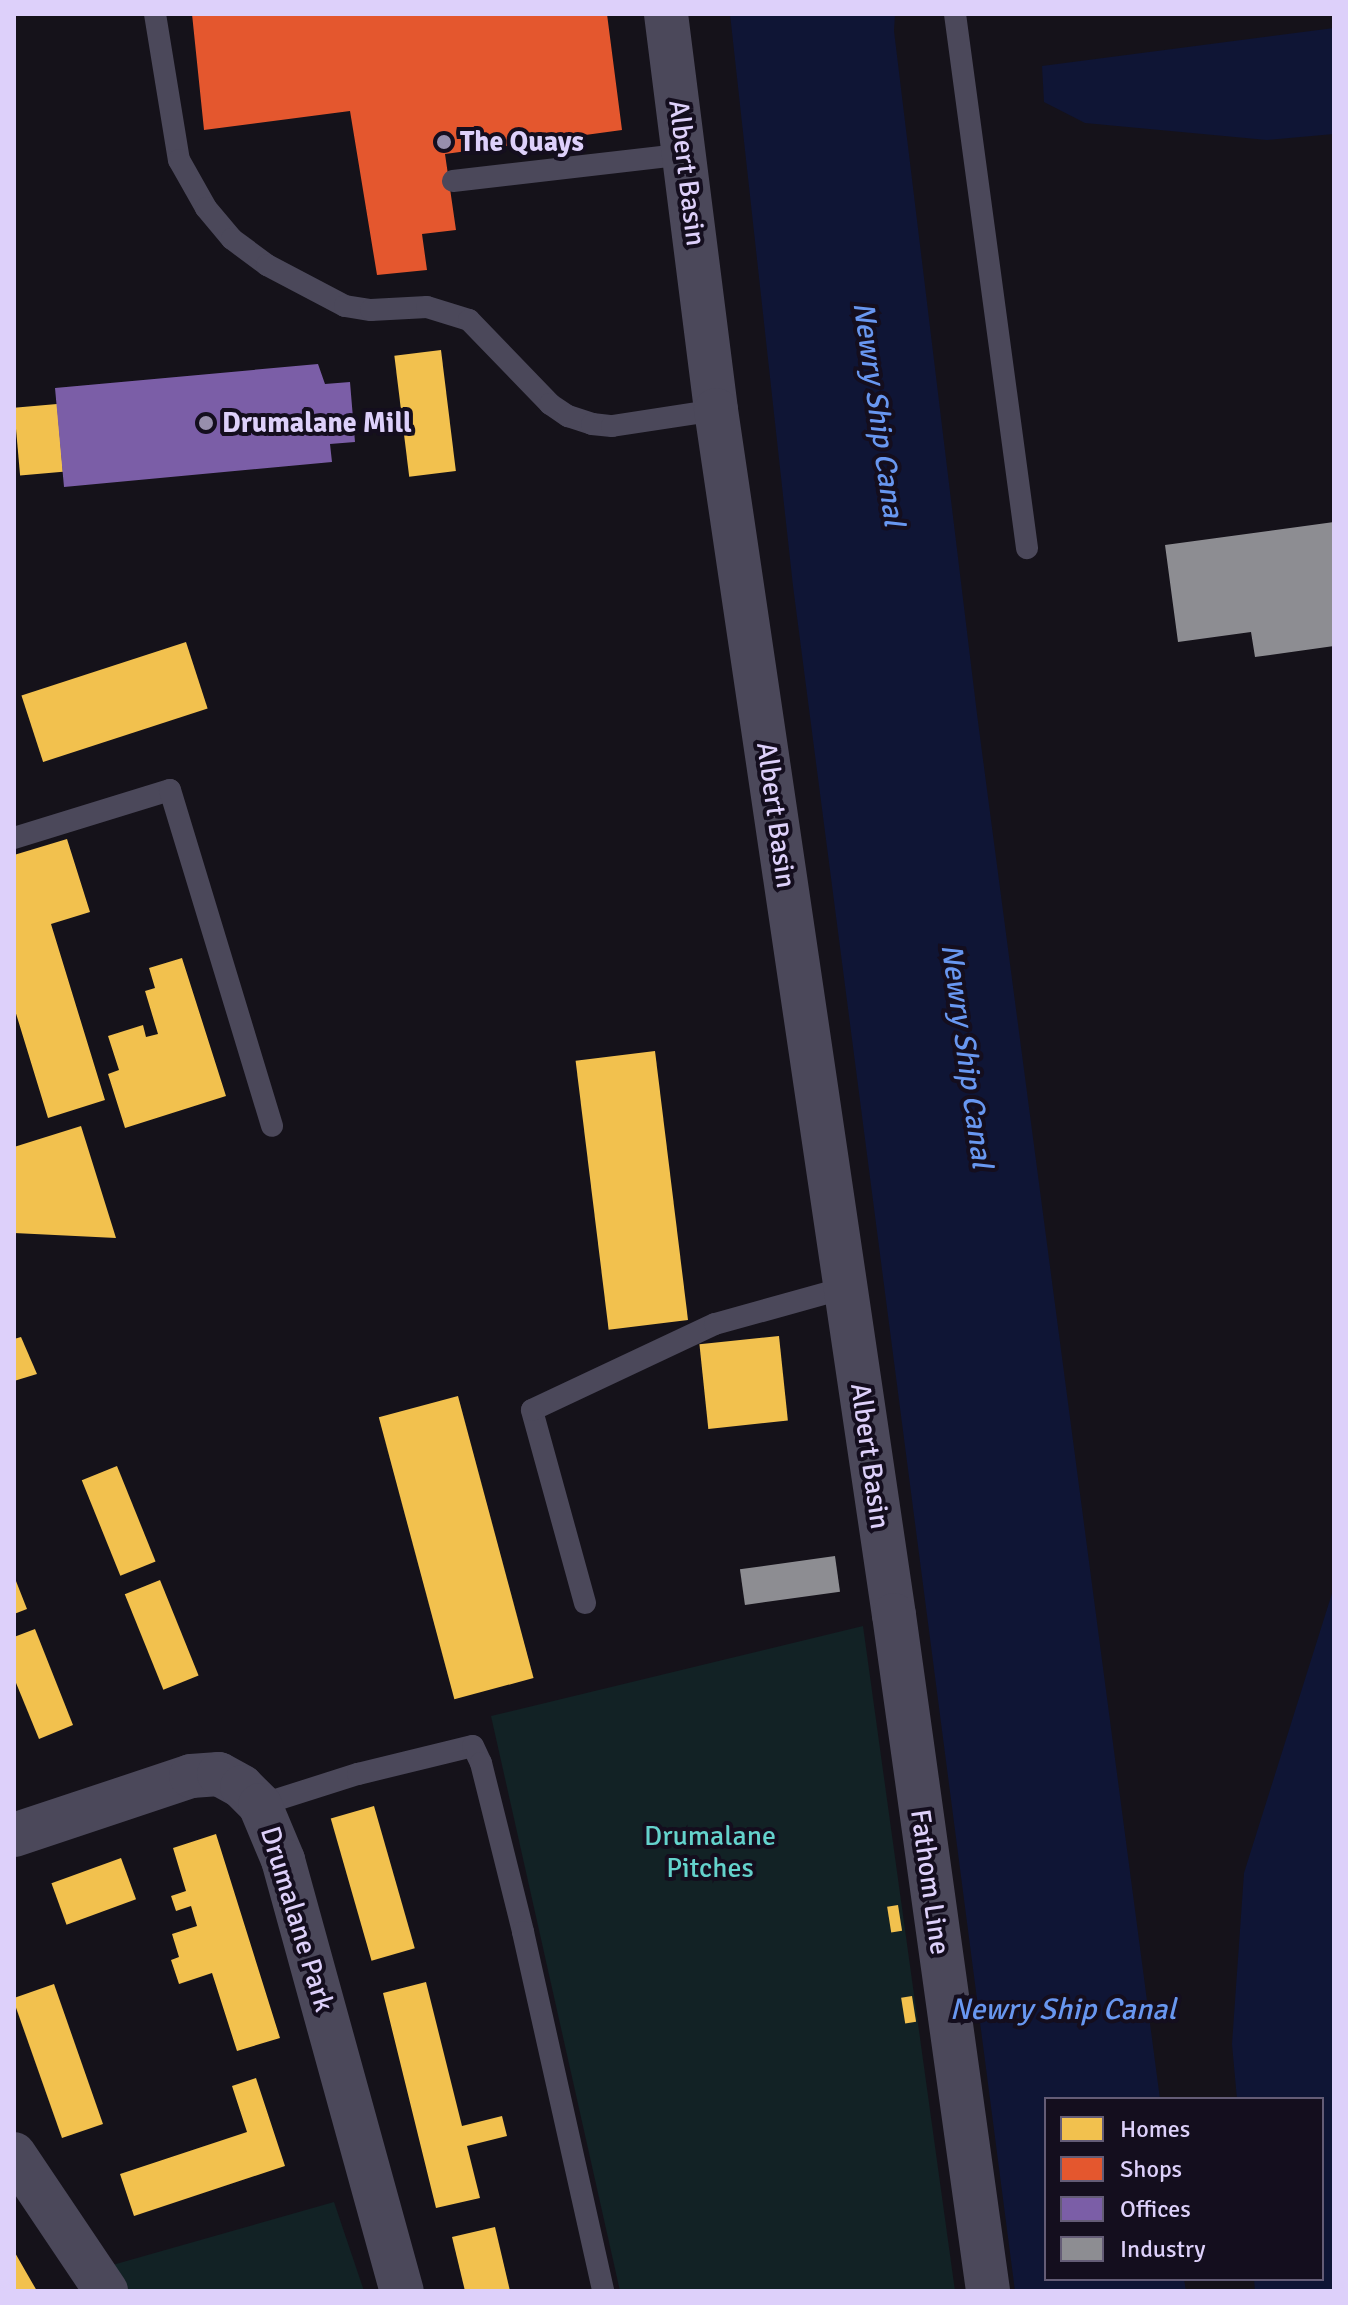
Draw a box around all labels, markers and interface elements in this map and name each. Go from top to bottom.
street label: Albert Basin [661,98,713,248]
place label: The Quays [460,125,584,159]
marker: The Quays [435,133,453,151]
water label: Newry Ship Canal [844,299,912,529]
place label: Drumalane Mill [222,406,412,440]
marker: Drumalane Mill [197,414,215,432]
street label: Albert Basin [749,740,803,890]
water label: Newry Ship Canal [932,941,1000,1171]
street label: Albert Basin [843,1381,897,1531]
street label: Fathom Line [903,1807,957,1957]
park label: Drumalane Pitches [644,1819,776,1885]
street label: Drumalane Park [253,1822,341,2016]
water label: Newry Ship Canal [950,1992,1176,2028]
legend [1044,2097,1324,2281]
text: Homes [1120,2114,1190,2144]
text: Shops [1120,2154,1182,2184]
text: Offices [1120,2194,1191,2224]
text: Industry [1120,2234,1206,2264]

